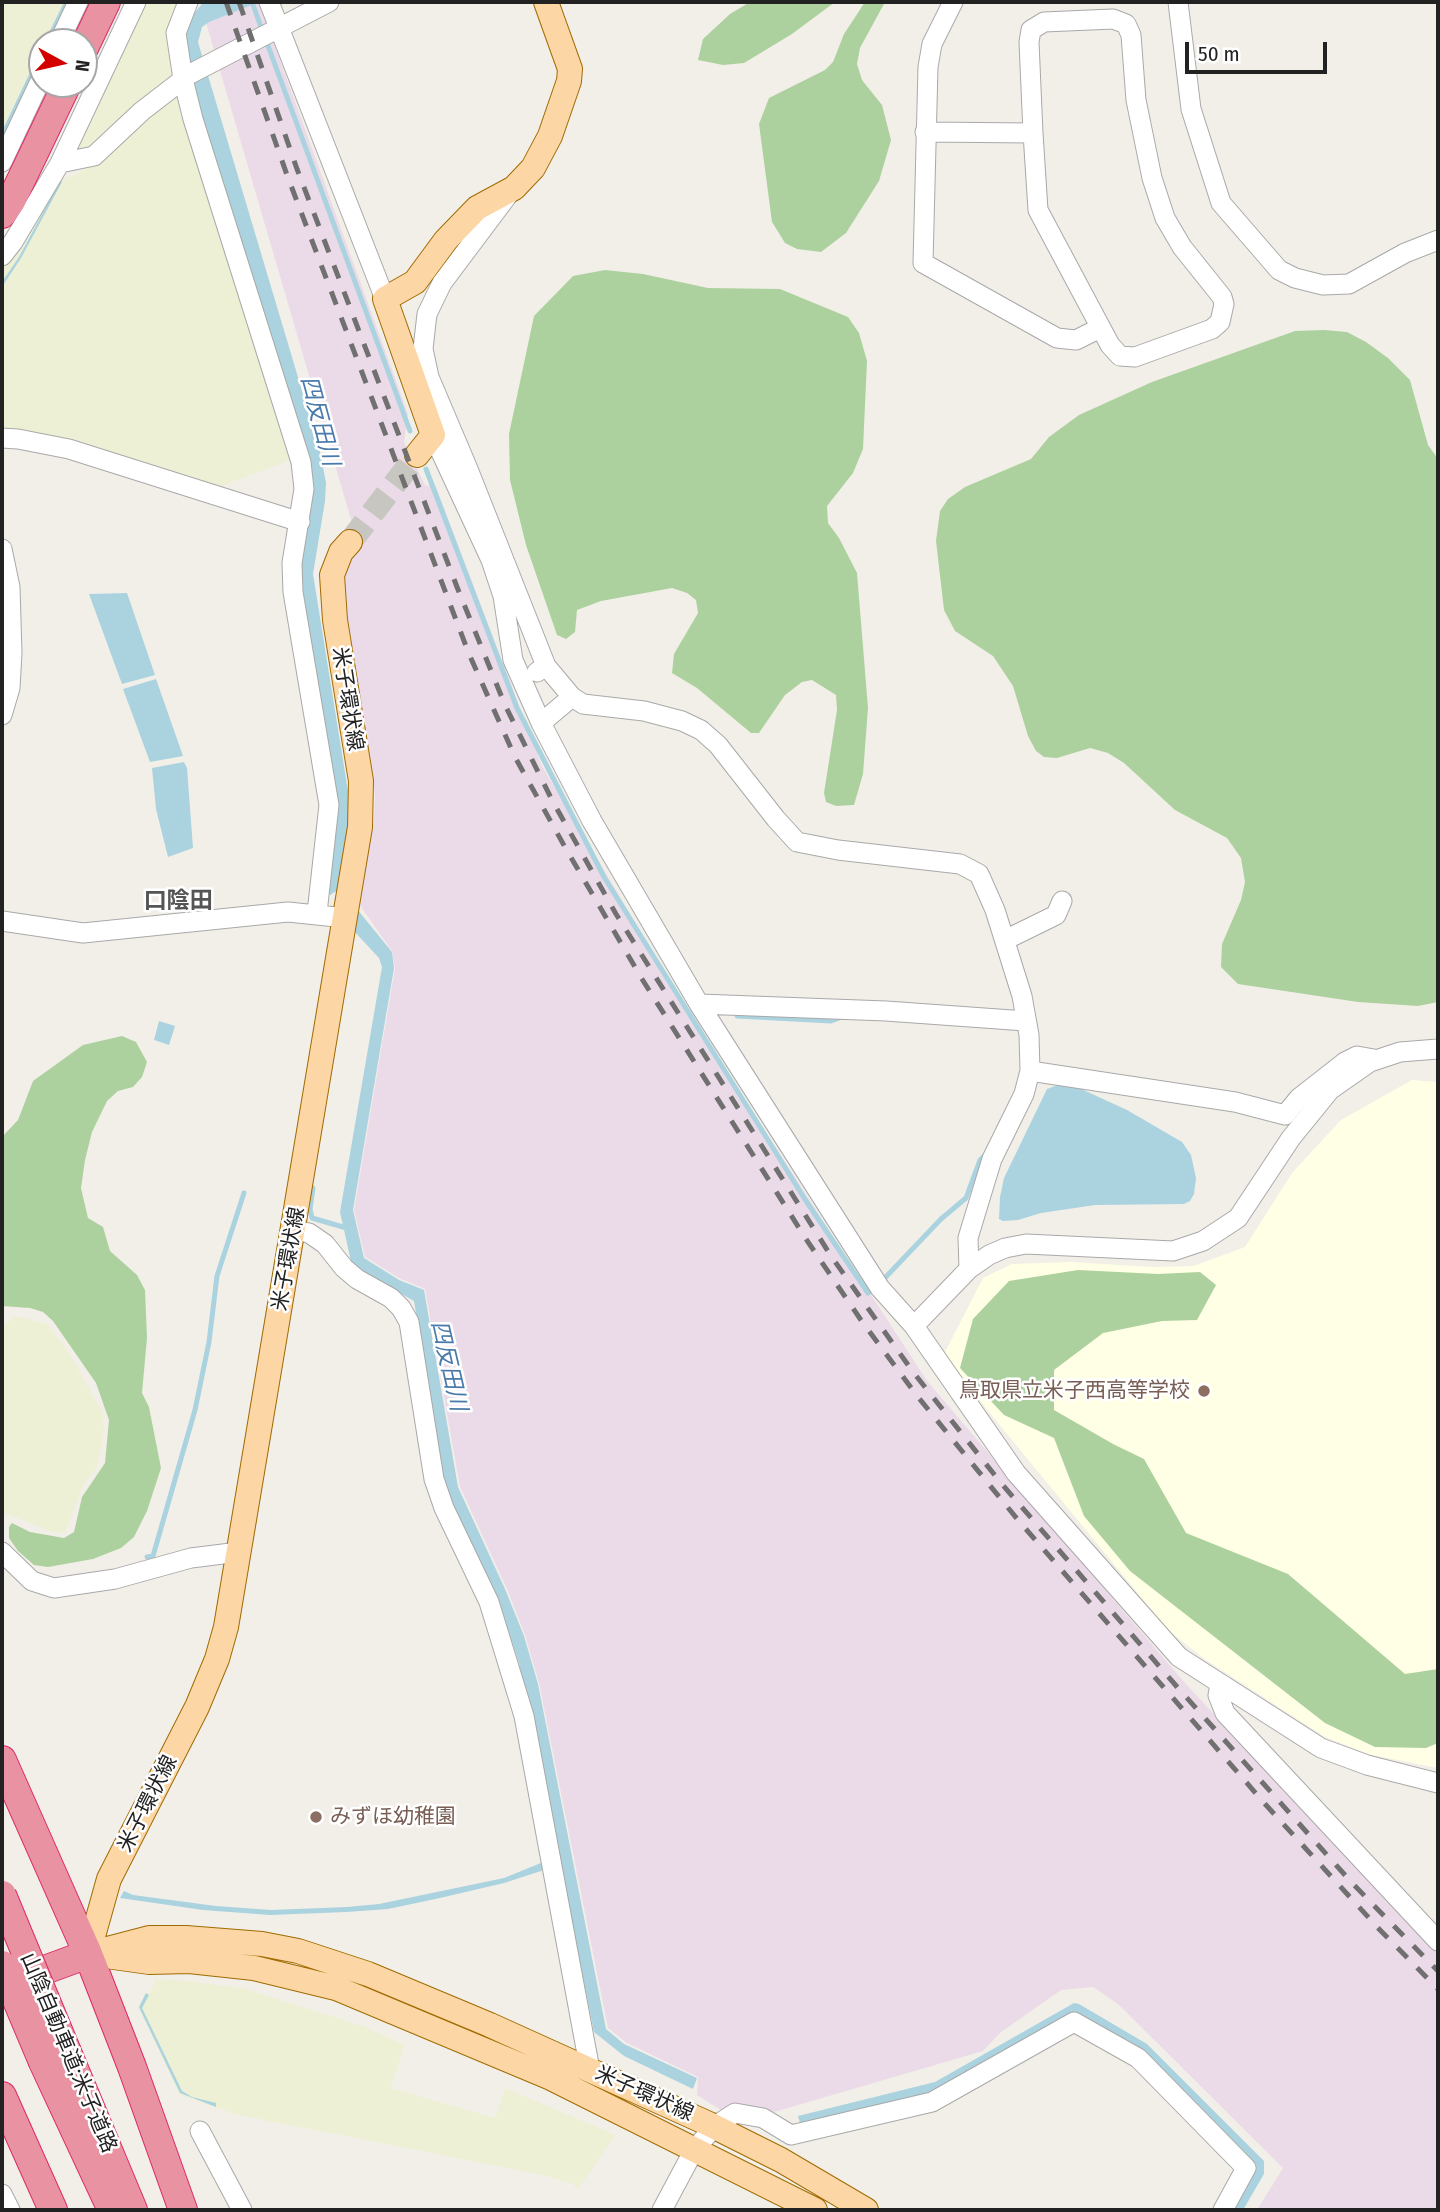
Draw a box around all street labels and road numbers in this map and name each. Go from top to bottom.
street label: 米子環状線 [326,645,368,753]
street label: 米子環状線 [267,1205,311,1313]
street label: 米子環状線 [113,1752,183,1856]
street label: 山陰自動車道;米子道路 [15,1949,121,2157]
street label: 米子環状線 [591,2061,697,2127]

